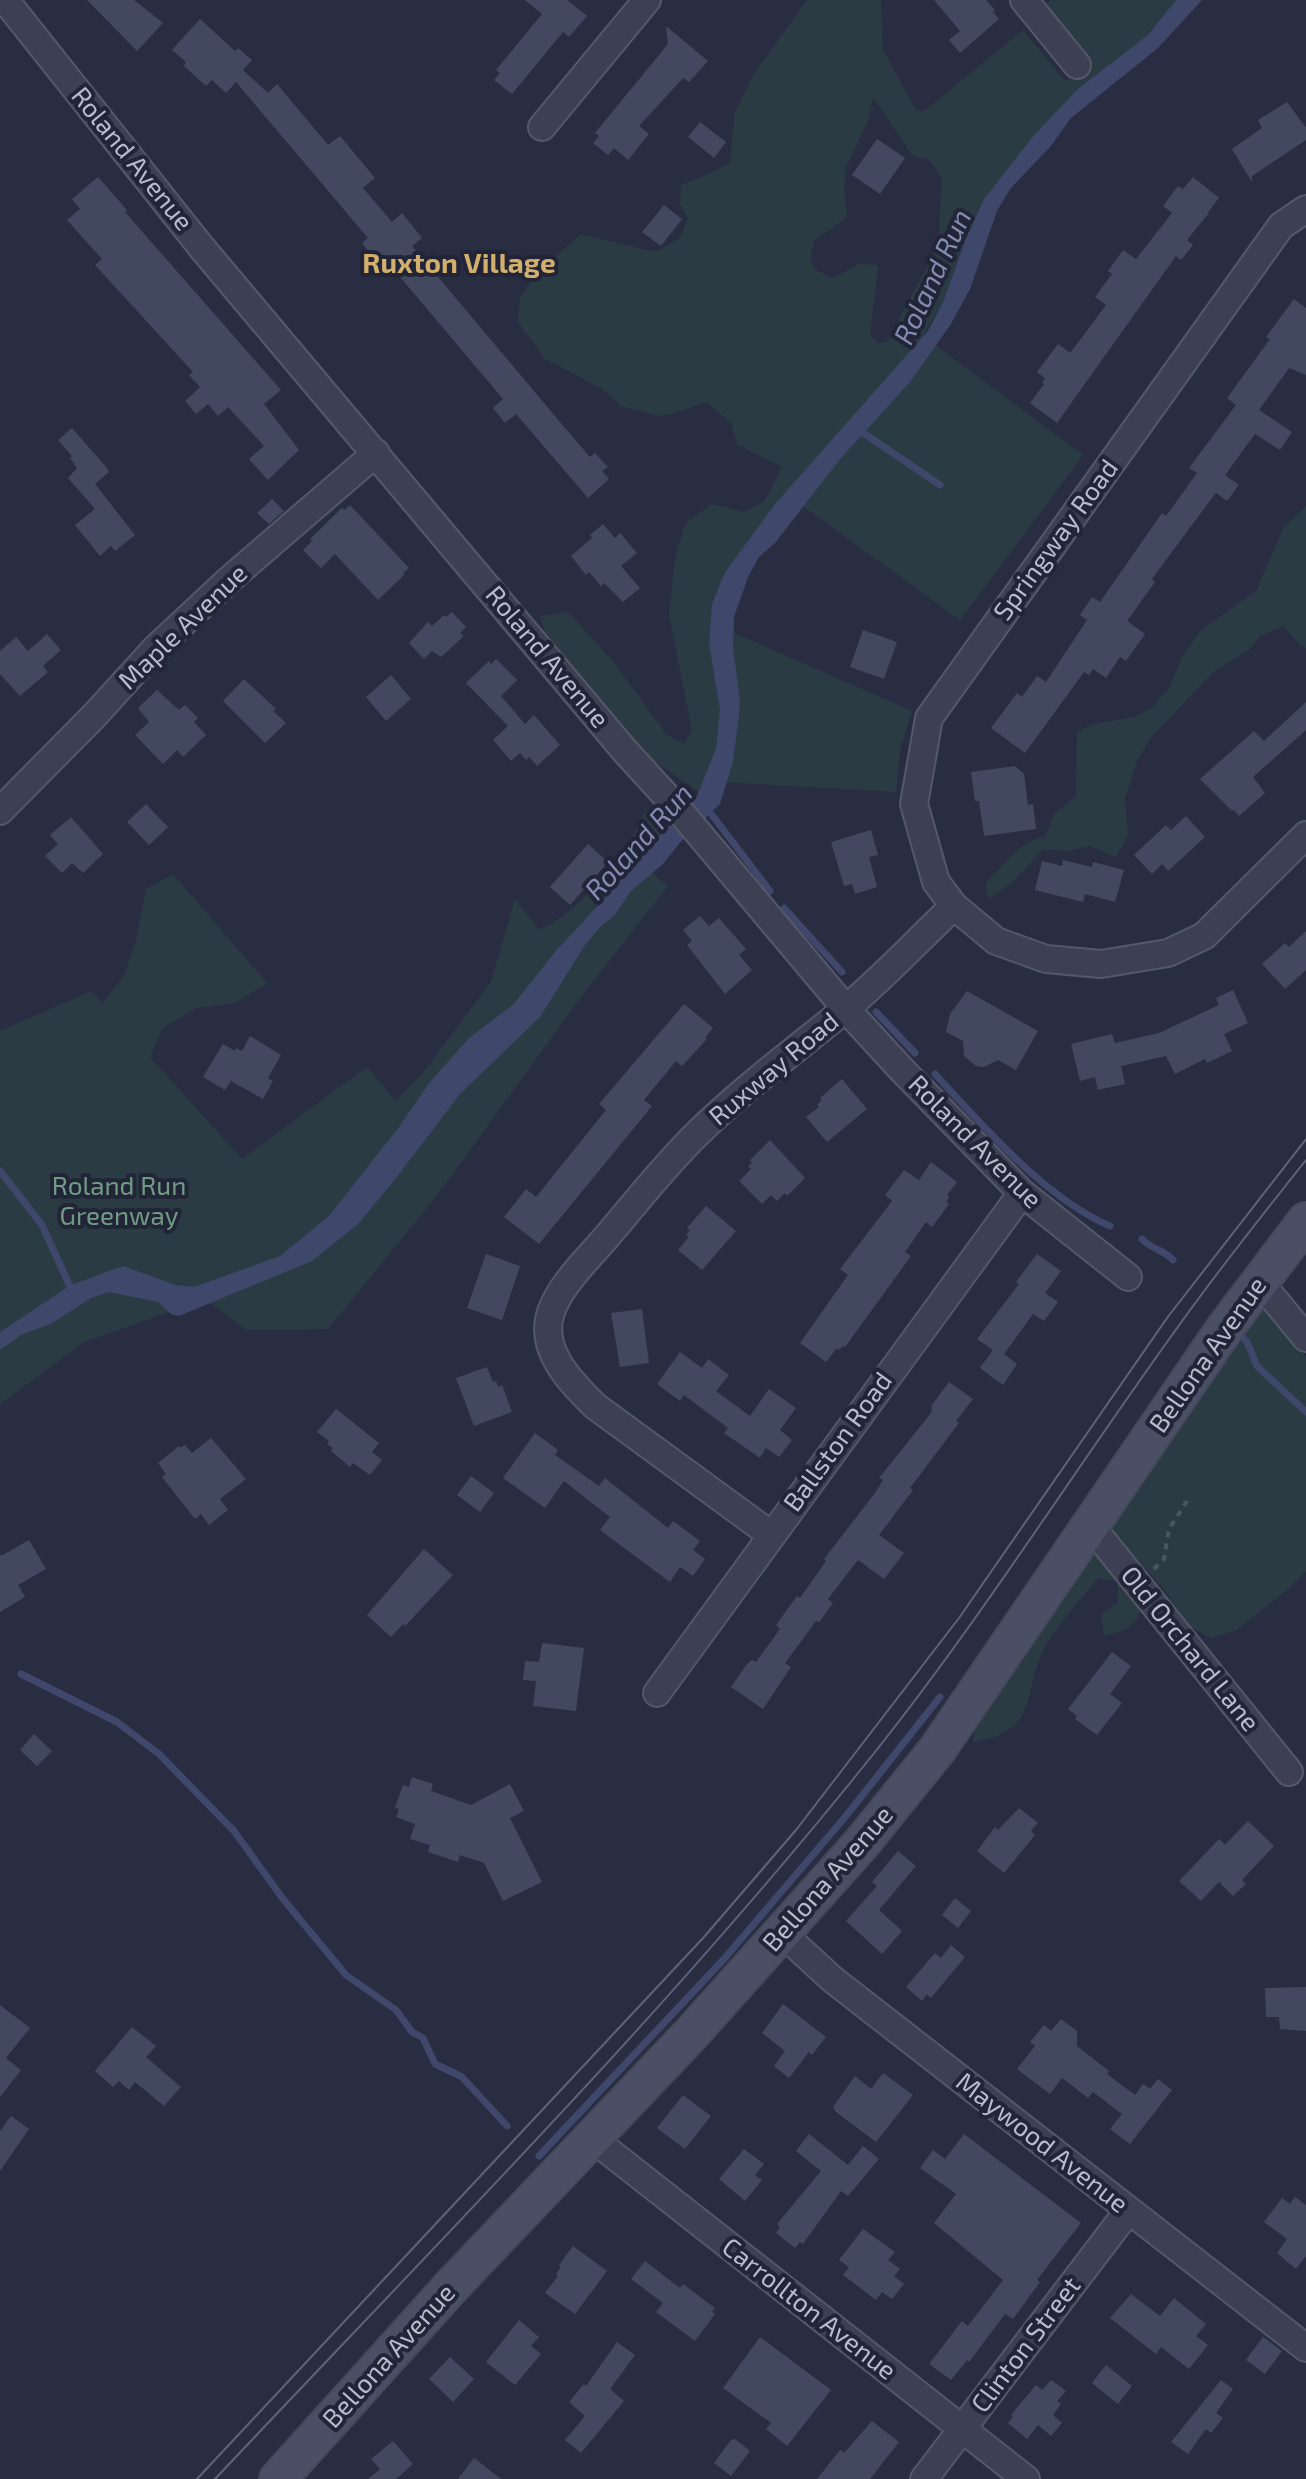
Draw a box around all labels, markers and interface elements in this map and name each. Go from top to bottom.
street label: Roland Avenue [65,81,199,237]
water label: Roland Run [887,204,979,350]
district label: Ruxton Village [362,247,556,281]
street label: Springway Road [987,453,1125,627]
street label: Maple Avenue [112,558,254,696]
street label: Roland Avenue [479,580,615,734]
water label: Roland Run [578,777,700,907]
street label: Ruxway Road [703,1006,845,1132]
street label: Roland Avenue [902,1069,1048,1215]
park label: Roland Run Greenway [52,1170,186,1232]
street label: Bellona Avenue [1143,1271,1273,1439]
street label: Ballston Road [777,1366,899,1518]
street label: Old Orchard Lane [1114,1560,1266,1738]
street label: Bellona Avenue [756,1800,900,1958]
street label: Maywood Avenue [950,2066,1134,2220]
street label: Carrollton Avenue [716,2231,902,2387]
street label: Clinton Street [965,2271,1087,2419]
street label: Bellona Avenue [316,2278,462,2434]

